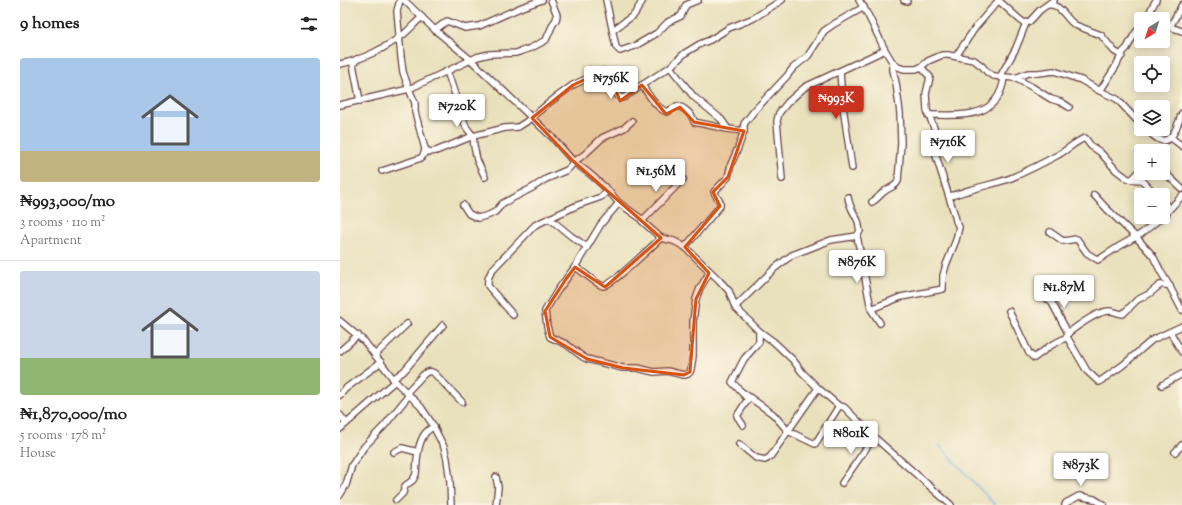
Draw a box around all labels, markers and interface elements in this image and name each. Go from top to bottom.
text: 9 homes [20,12,79,36]
north arrow [1134,12,1170,48]
map controls [1134,12,1170,224]
icon: filters [298,13,320,35]
button: locate [1134,56,1170,92]
pin: ₦756K [583,66,639,100]
text: ₦756K [593,70,629,88]
icon: home [134,84,206,156]
pin: ₦993K [808,86,864,120]
text: ₦993K [818,90,854,108]
pin: ₦720K [429,94,485,128]
text: ₦720K [438,98,476,116]
button: layers [1134,100,1170,136]
pin: ₦716K [920,130,976,164]
text: ₦716K [930,134,966,152]
button: + [1134,144,1170,180]
pin: ₦1.56M [623,159,689,193]
text: ₦1.56M [636,163,676,181]
button: − [1134,188,1170,224]
text: ₦993,000/mo [20,190,115,214]
text: 3 rooms · 110 m² [20,214,105,232]
text: Apartment [20,232,81,250]
pin: ₦876K [829,250,885,284]
text: ₦876K [838,254,876,272]
pin: ₦1.87M [1031,275,1097,309]
text: ₦1.87M [1043,279,1085,297]
icon: home [134,297,206,369]
text: ₦1,870,000/mo [20,403,127,427]
pin: ₦801K [823,421,879,455]
text: ₦801K [833,425,869,443]
text: 5 rooms · 178 m² [20,427,106,445]
text: House [20,445,56,463]
pin: ₦873K [1053,453,1109,487]
text: ₦873K [1062,457,1100,475]

